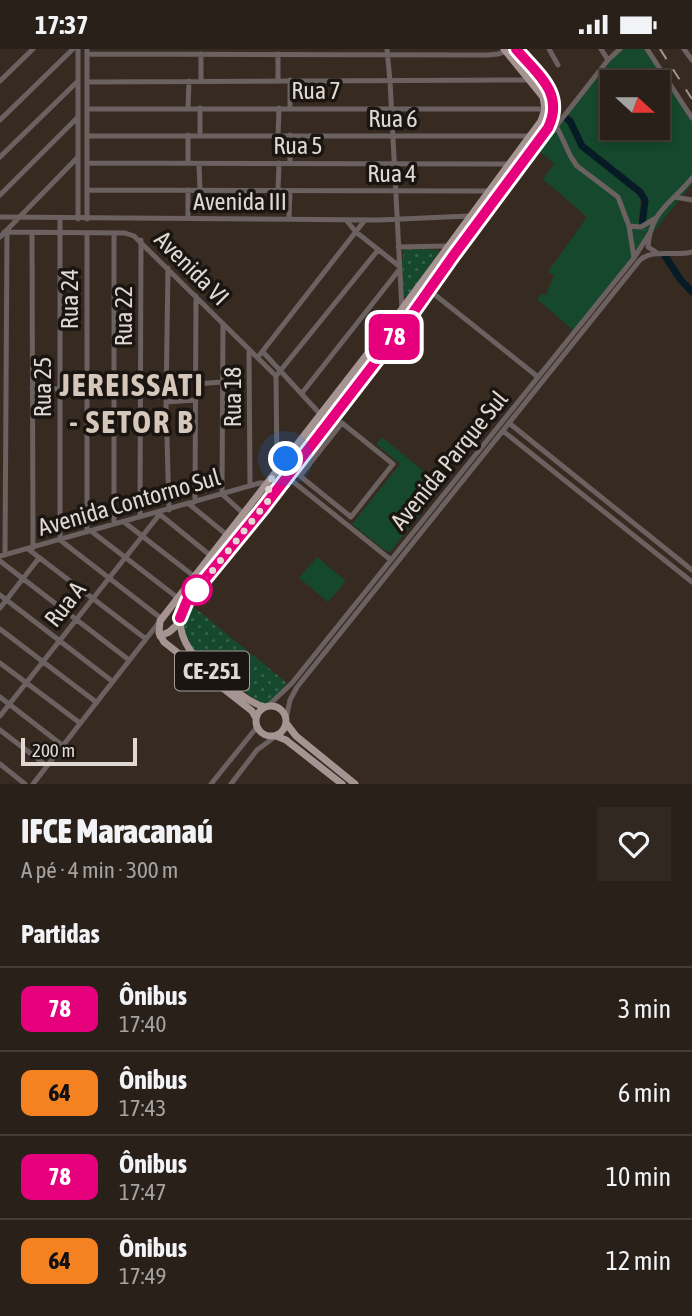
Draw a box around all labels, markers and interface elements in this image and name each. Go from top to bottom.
text: 17:37 [35,10,89,40]
north arrow [600,70,670,140]
map controls [600,70,670,140]
street label: Rua 7 [291,77,341,104]
street label: Rua 6 [368,105,418,132]
street label: Rua 5 [273,132,323,159]
street label: Rua 4 [367,160,417,187]
street label: Avenida III [193,188,287,215]
street label: Avenida VI [150,226,234,310]
street label: Rua 24 [56,269,83,329]
street label: Rua 22 [110,286,137,346]
line badge: 78 [362,314,426,360]
text: 78 [383,323,405,350]
street label: Rua 25 [29,357,56,417]
district label: JEREISSATI - SETOR B [58,366,205,440]
street label: Rua 18 [219,367,246,427]
street label: Avenida Parque Sul [385,385,513,535]
your location [268,441,303,476]
street label: Avenida Contorno Sul [35,463,224,541]
unlabelled marker [182,575,212,605]
street label: Rua A [39,576,91,632]
road number: CE-251 [175,651,249,691]
scale bar [21,735,136,767]
text: 200 m [32,739,75,761]
button: heart [597,807,671,881]
text: IFCE Maracanaú [21,812,213,850]
text: A pé · 4 min · 300 m [21,857,178,883]
text: Partidas [21,919,100,949]
text: Ônibus [119,981,187,1011]
text: 3 min [618,994,671,1024]
text: 78 [48,995,71,1022]
text: 17:40 [119,1011,166,1037]
text: Ônibus [119,1065,187,1095]
text: 6 min [618,1078,671,1108]
text: 64 [48,1079,71,1106]
text: 17:43 [119,1095,166,1121]
text: Ônibus [119,1149,187,1179]
text: 10 min [606,1162,671,1192]
text: 78 [48,1163,71,1190]
text: 17:47 [119,1179,166,1205]
text: Ônibus [119,1233,187,1263]
text: 12 min [606,1246,671,1276]
text: 64 [48,1247,71,1274]
text: 17:49 [119,1263,166,1289]

